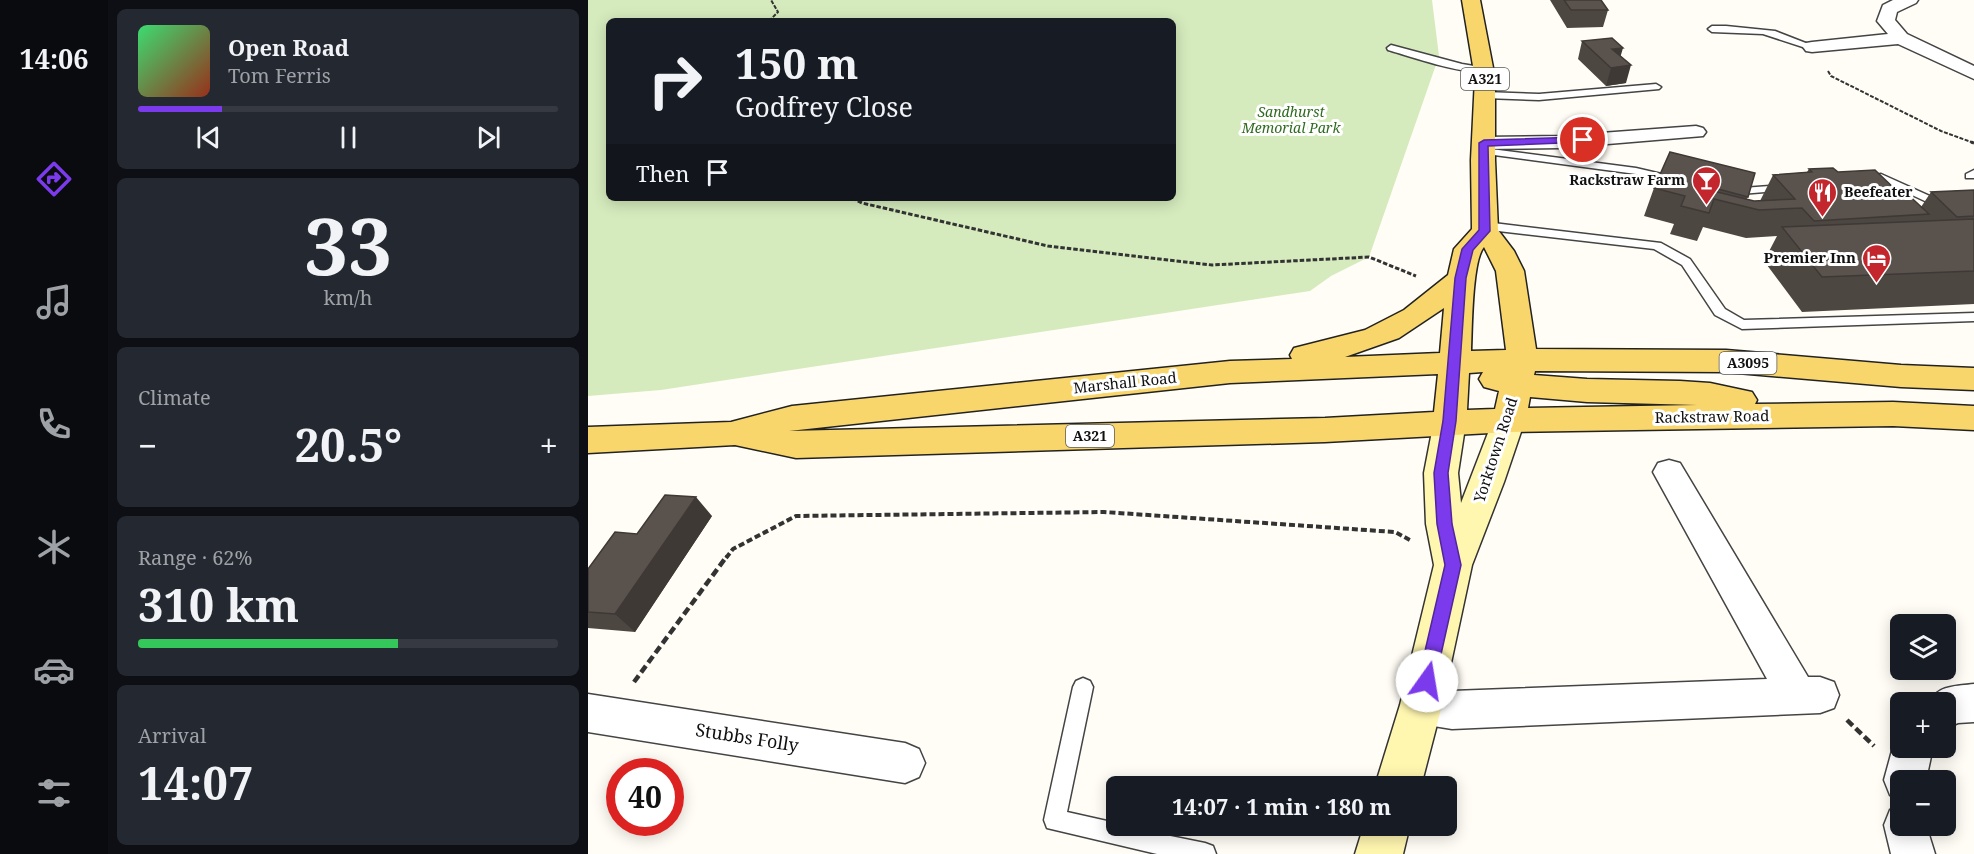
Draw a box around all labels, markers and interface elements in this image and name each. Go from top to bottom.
text: Open Road [228,32,349,62]
text: 150 m [735,34,859,91]
text: 14:06 [19,40,89,77]
icon: right [636,42,714,120]
text: Tom Ferris [228,62,331,89]
road number: A321 [1461,68,1509,90]
text: Godfrey Close [735,88,913,125]
park label: Sandhurst Memorial Park [1241,102,1341,137]
pin [1557,114,1608,165]
icon: previous [192,121,225,154]
icon: pause [332,121,365,154]
icon: next [472,121,505,154]
icon: arrive [1566,123,1599,156]
icon: arrive [701,156,734,189]
icon: directions [33,158,75,200]
text: Then [636,158,689,188]
bar icon: Rackstraw Farm [1690,164,1722,206]
place label: Rackstraw Farm [1569,170,1685,189]
restaurant icon: Beefeater [1807,176,1839,218]
place label: Beefeater [1844,182,1913,201]
text: 33 [304,192,392,298]
hotel icon: Premier Inn [1861,242,1893,284]
place label: Premier Inn [1764,247,1856,267]
icon: music [33,281,75,323]
text: km/h [323,284,373,311]
road number: A3095 [1720,352,1776,374]
street label: Marshall Road [1072,367,1177,397]
text: Climate [138,384,211,411]
street label: Yorktown Road [1468,395,1521,506]
icon: phone [33,403,75,445]
street label: Rackstraw Road [1654,405,1769,427]
text: 20.5° [295,414,402,475]
text: − [138,423,157,468]
text: + [540,423,558,468]
road number: A321 [1066,425,1114,447]
icon: climate [33,526,75,568]
text: Range · 62% [138,544,252,571]
text: 310 km [138,574,299,635]
map controls [1890,614,1956,836]
button: layers [1890,614,1956,680]
icon: car [33,649,75,691]
position arrow [1395,649,1459,713]
button: + [1890,692,1956,758]
street label: Stubbs Folly [694,717,801,757]
text: Arrival [138,722,206,749]
text: 14:07 [138,752,253,813]
speed limit sign: 40 [606,758,684,836]
button: − [1890,770,1956,836]
icon: filters [33,772,75,814]
text: 14:07 · 1 min · 180 m [1172,791,1391,821]

